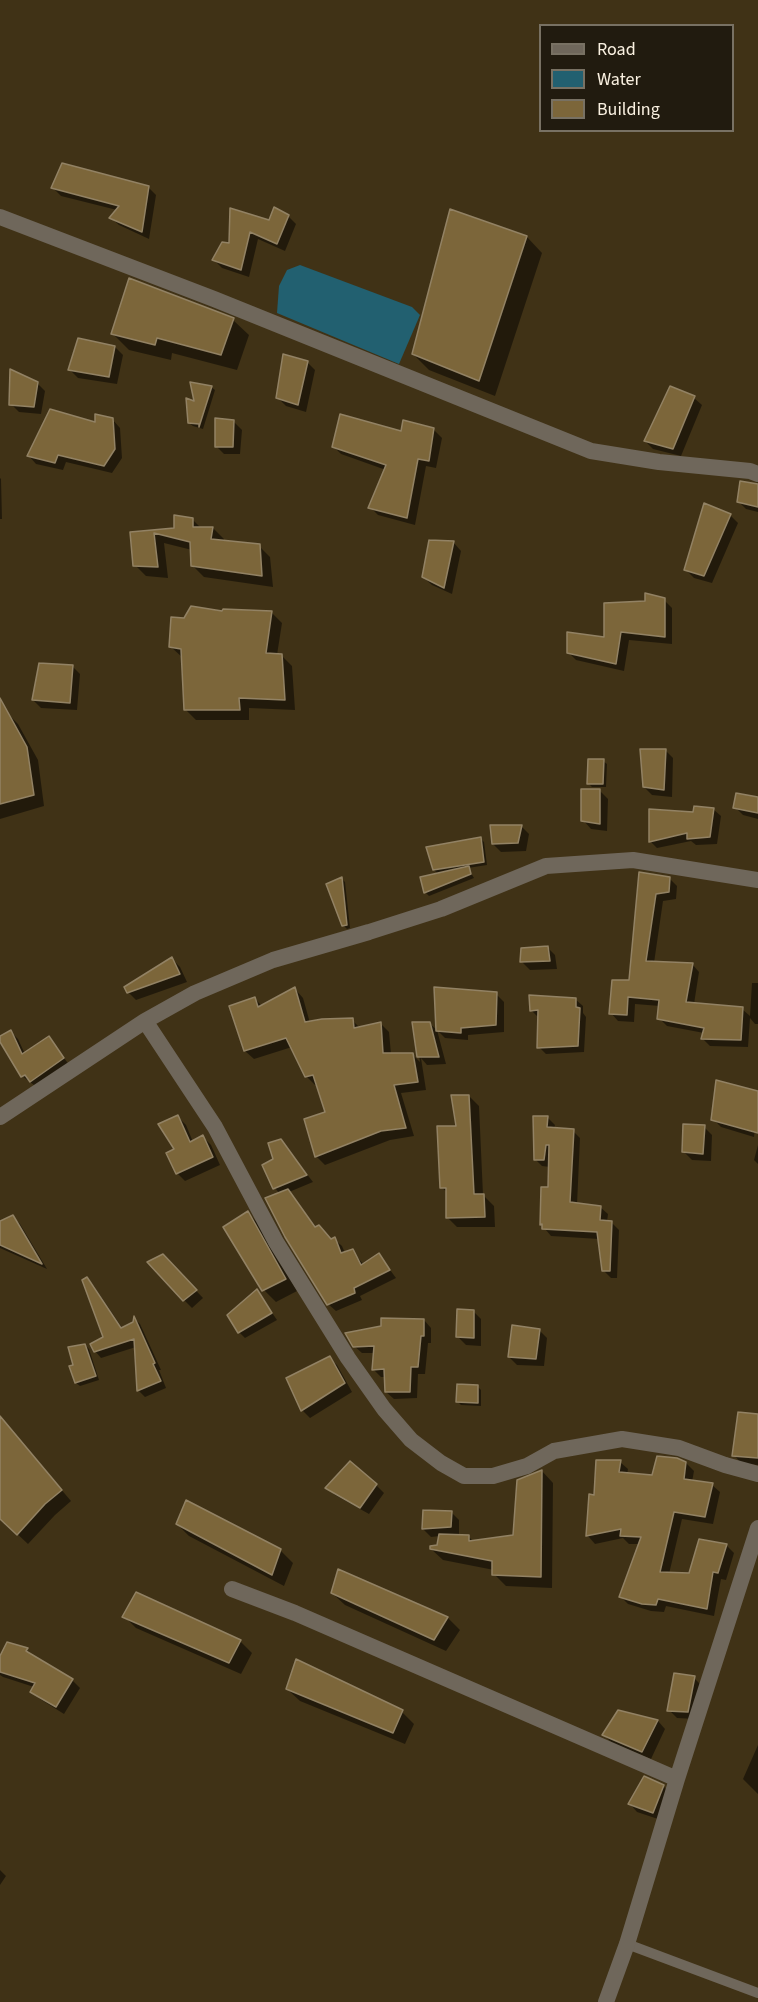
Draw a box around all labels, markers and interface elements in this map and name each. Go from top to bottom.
legend [539,24,734,132]
text: Road [597,37,636,62]
text: Water [597,67,641,92]
text: Building [597,97,660,122]

